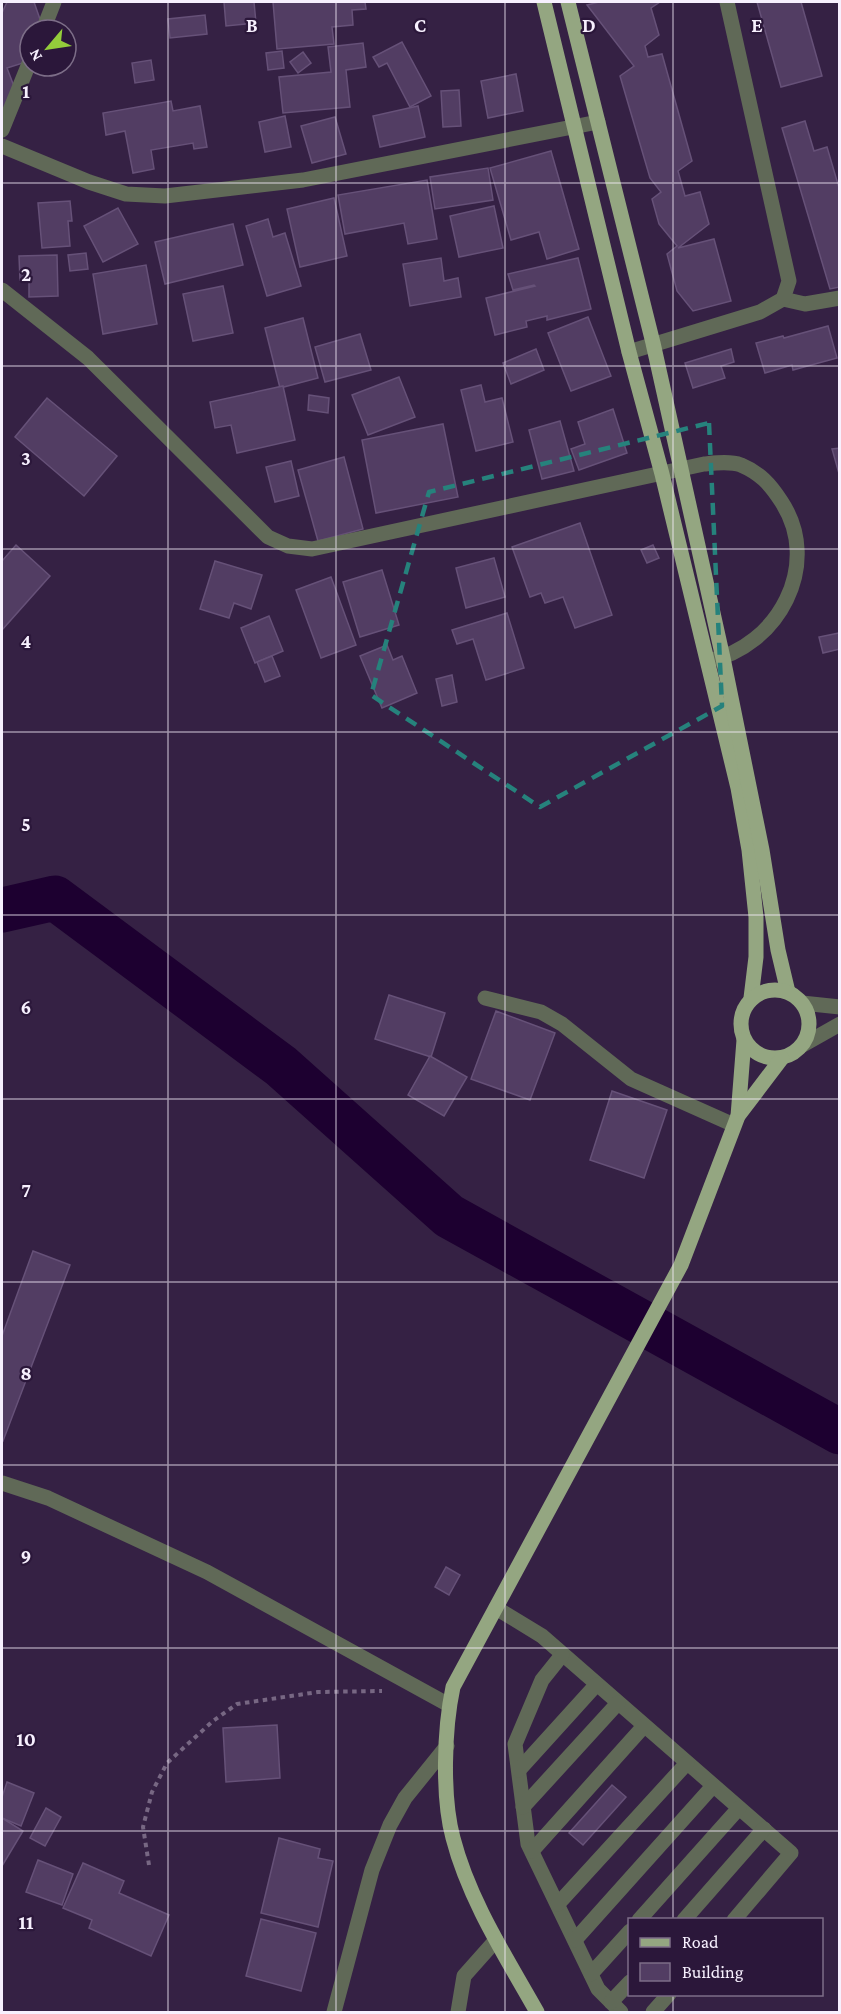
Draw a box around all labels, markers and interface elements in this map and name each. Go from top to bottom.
text: B [246,14,258,36]
text: C [414,14,426,36]
text: D [582,14,596,36]
text: E [751,14,763,36]
north arrow [18,18,78,78]
text: N [25,46,45,64]
text: 1 [22,80,30,102]
text: 2 [21,263,31,285]
text: 3 [21,447,31,469]
text: 4 [21,630,32,652]
text: 5 [21,813,31,835]
text: 6 [21,996,31,1018]
text: 7 [21,1179,31,1201]
text: 8 [20,1362,32,1384]
text: 9 [21,1545,31,1567]
text: 10 [16,1728,36,1750]
text: 11 [19,1911,34,1933]
legend [628,1918,823,1996]
text: Road [682,1932,719,1952]
text: Building [682,1962,744,1982]

